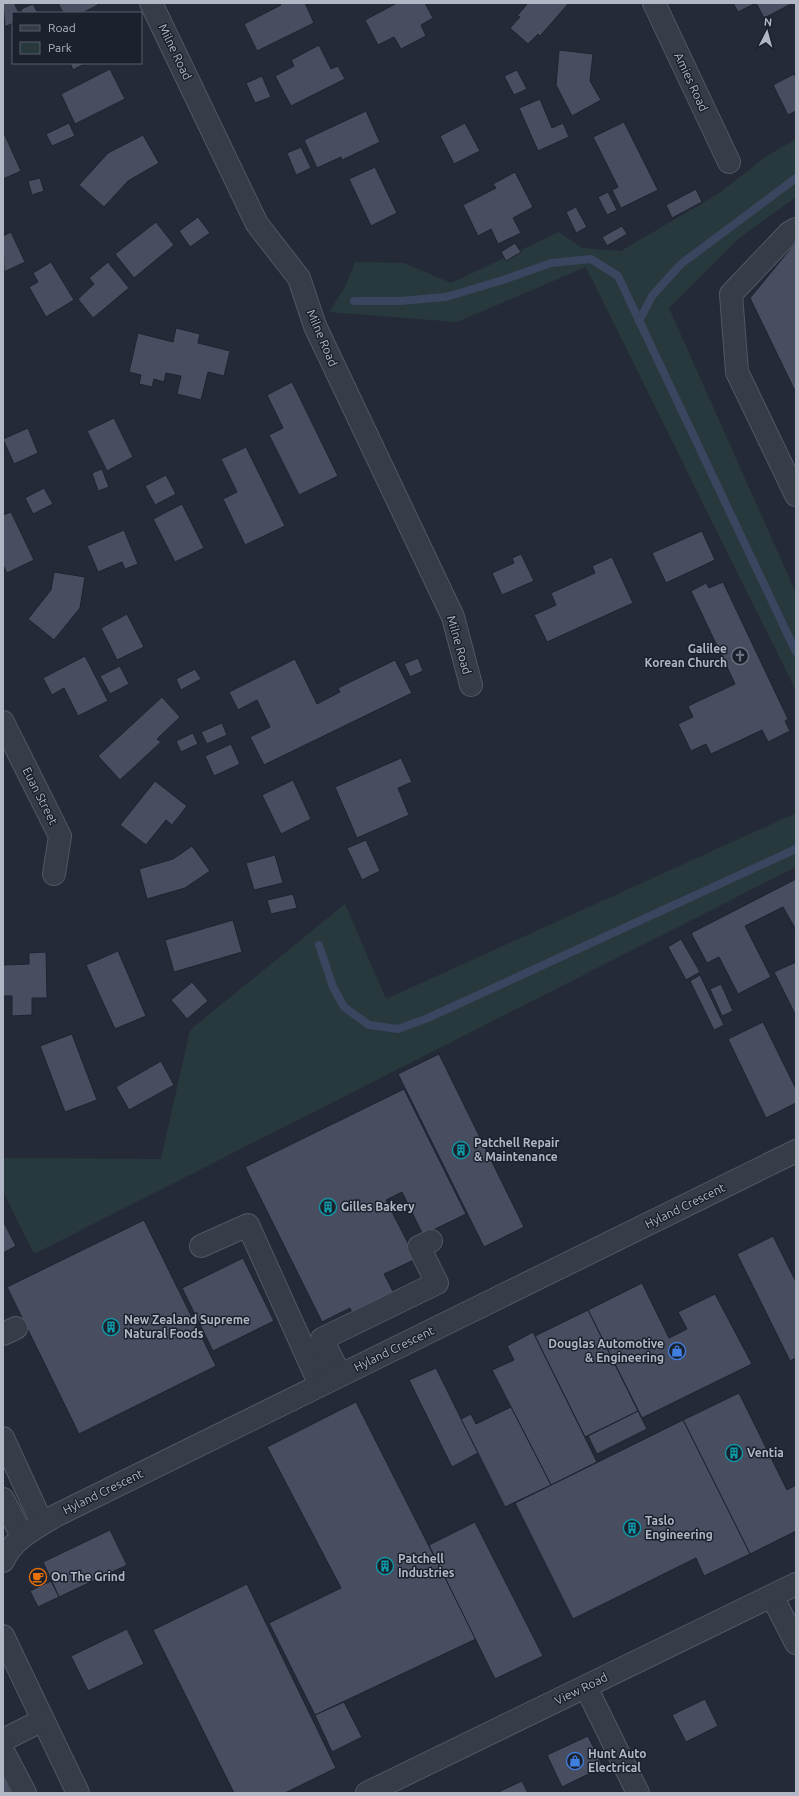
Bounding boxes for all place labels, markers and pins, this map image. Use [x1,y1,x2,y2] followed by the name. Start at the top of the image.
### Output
[645,642,727,669] place label: Galilee Korean Church
[730,646,750,666] church icon: Galilee Korean Church
[474,1136,559,1163] place label: Patchell Repair & Maintenance
[451,1140,471,1160] building icon: Patchell Repair & Maintenance
[318,1197,338,1217] building icon: Gilles Bakery
[341,1200,415,1213] place label: Gilles Bakery
[124,1313,250,1340] place label: New Zealand Supreme Natural Foods
[101,1317,121,1337] building icon: New Zealand Supreme Natural Foods
[548,1337,664,1364] place label: Douglas Automotive & Engineering
[667,1341,687,1361] shop icon: Douglas Automotive & Engineering
[724,1443,744,1463] building icon: Ventia
[747,1446,784,1459] place label: Ventia
[645,1514,713,1541] place label: Taslo Engineering
[622,1518,642,1538] building icon: Taslo Engineering
[398,1552,455,1579] place label: Patchell Industries
[375,1556,395,1576] building icon: Patchell Industries
[28,1567,48,1587] cafe icon: On The Grind
[51,1570,125,1583] place label: On The Grind
[588,1747,646,1774] place label: Hunt Auto Electrical
[565,1751,585,1771] shop icon: Hunt Auto Electrical

